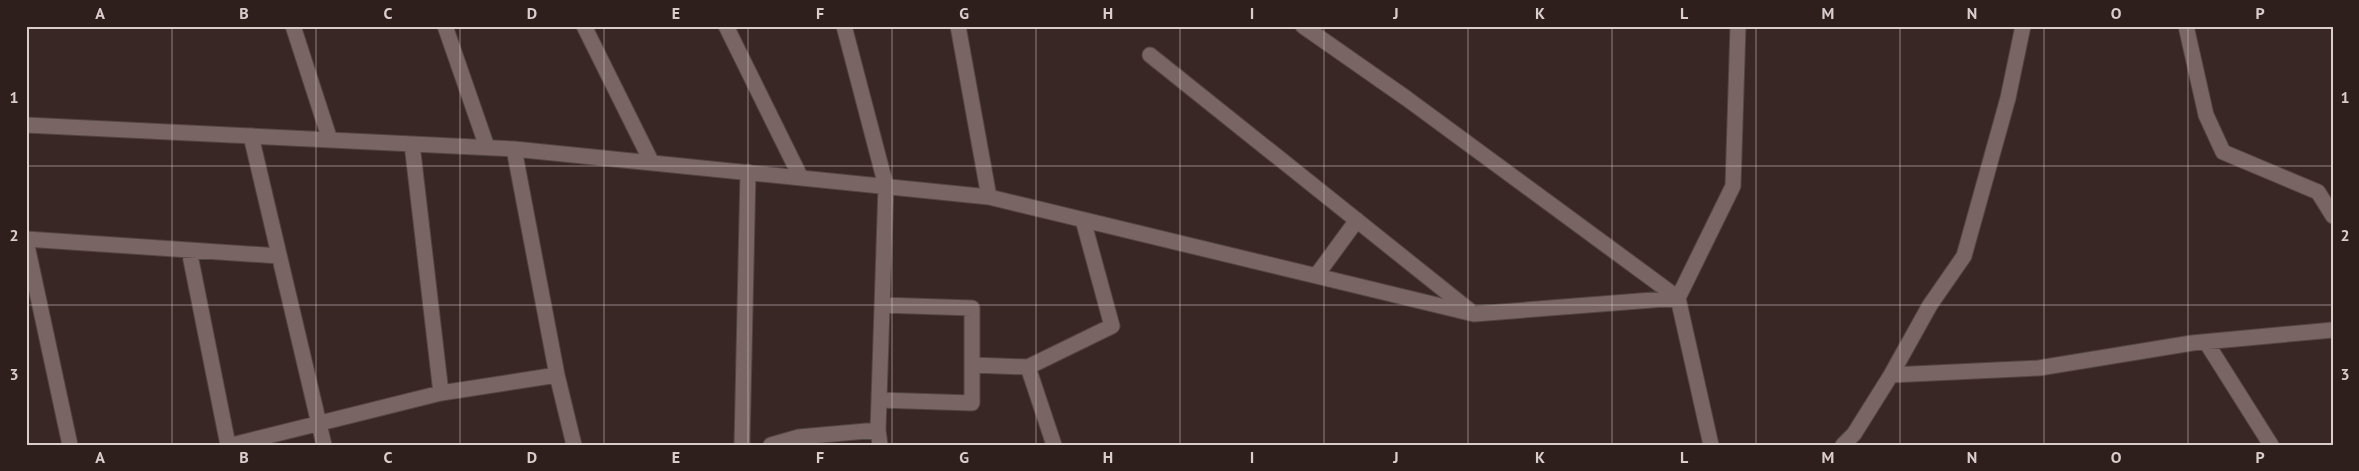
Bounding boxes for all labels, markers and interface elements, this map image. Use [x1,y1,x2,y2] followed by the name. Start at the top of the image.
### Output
[95,3,105,23] text: A
[239,3,249,23] text: B
[384,3,393,23] text: C
[527,3,537,23] text: D
[672,3,680,23] text: E
[816,3,824,23] text: F
[959,3,969,23] text: G
[1103,3,1113,23] text: H
[1250,3,1254,23] text: I
[1392,3,1399,23] text: J
[1535,3,1545,23] text: K
[1680,3,1689,23] text: L
[1822,3,1834,23] text: M
[1967,3,1977,23] text: N
[2111,3,2122,23] text: O
[2255,3,2265,23] text: P
[9,87,19,107] text: 1
[2340,87,2350,107] text: 1
[9,225,19,245] text: 2
[2340,225,2350,245] text: 2
[9,364,19,384] text: 3
[2340,364,2350,384] text: 3
[95,447,105,467] text: A
[239,447,249,467] text: B
[384,447,393,467] text: C
[527,447,537,467] text: D
[672,447,680,467] text: E
[816,447,824,467] text: F
[959,447,969,467] text: G
[1103,447,1113,467] text: H
[1250,447,1254,467] text: I
[1392,447,1399,467] text: J
[1535,447,1545,467] text: K
[1680,447,1689,467] text: L
[1822,447,1834,467] text: M
[1967,447,1977,467] text: N
[2111,447,2122,467] text: O
[2255,447,2265,467] text: P

